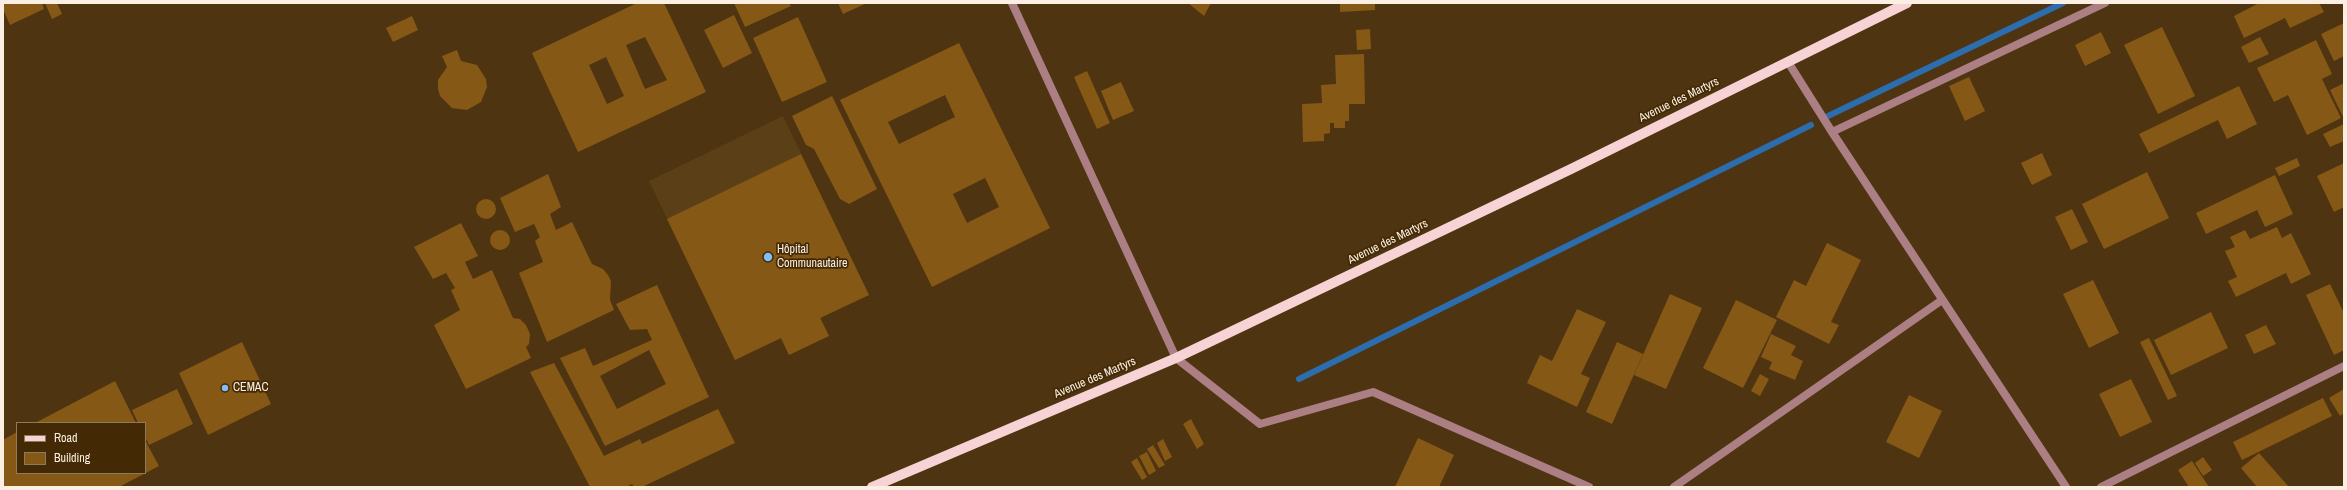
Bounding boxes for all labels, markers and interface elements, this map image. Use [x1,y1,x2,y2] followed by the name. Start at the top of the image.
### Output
[1637,74,1721,126] street label: Avenue des Martyrs
[1346,216,1430,268] street label: Avenue des Martyrs
[777,243,848,271] place label: Hôpital Communautaire
[762,251,774,263] marker: Hôpital Communautaire
[1052,354,1138,402] street label: Avenue des Martyrs
[233,381,269,395] place label: CEMAC
[220,383,230,393] marker: CEMAC
[16,422,146,474] legend
[54,430,78,446] text: Road
[54,450,90,466] text: Building

